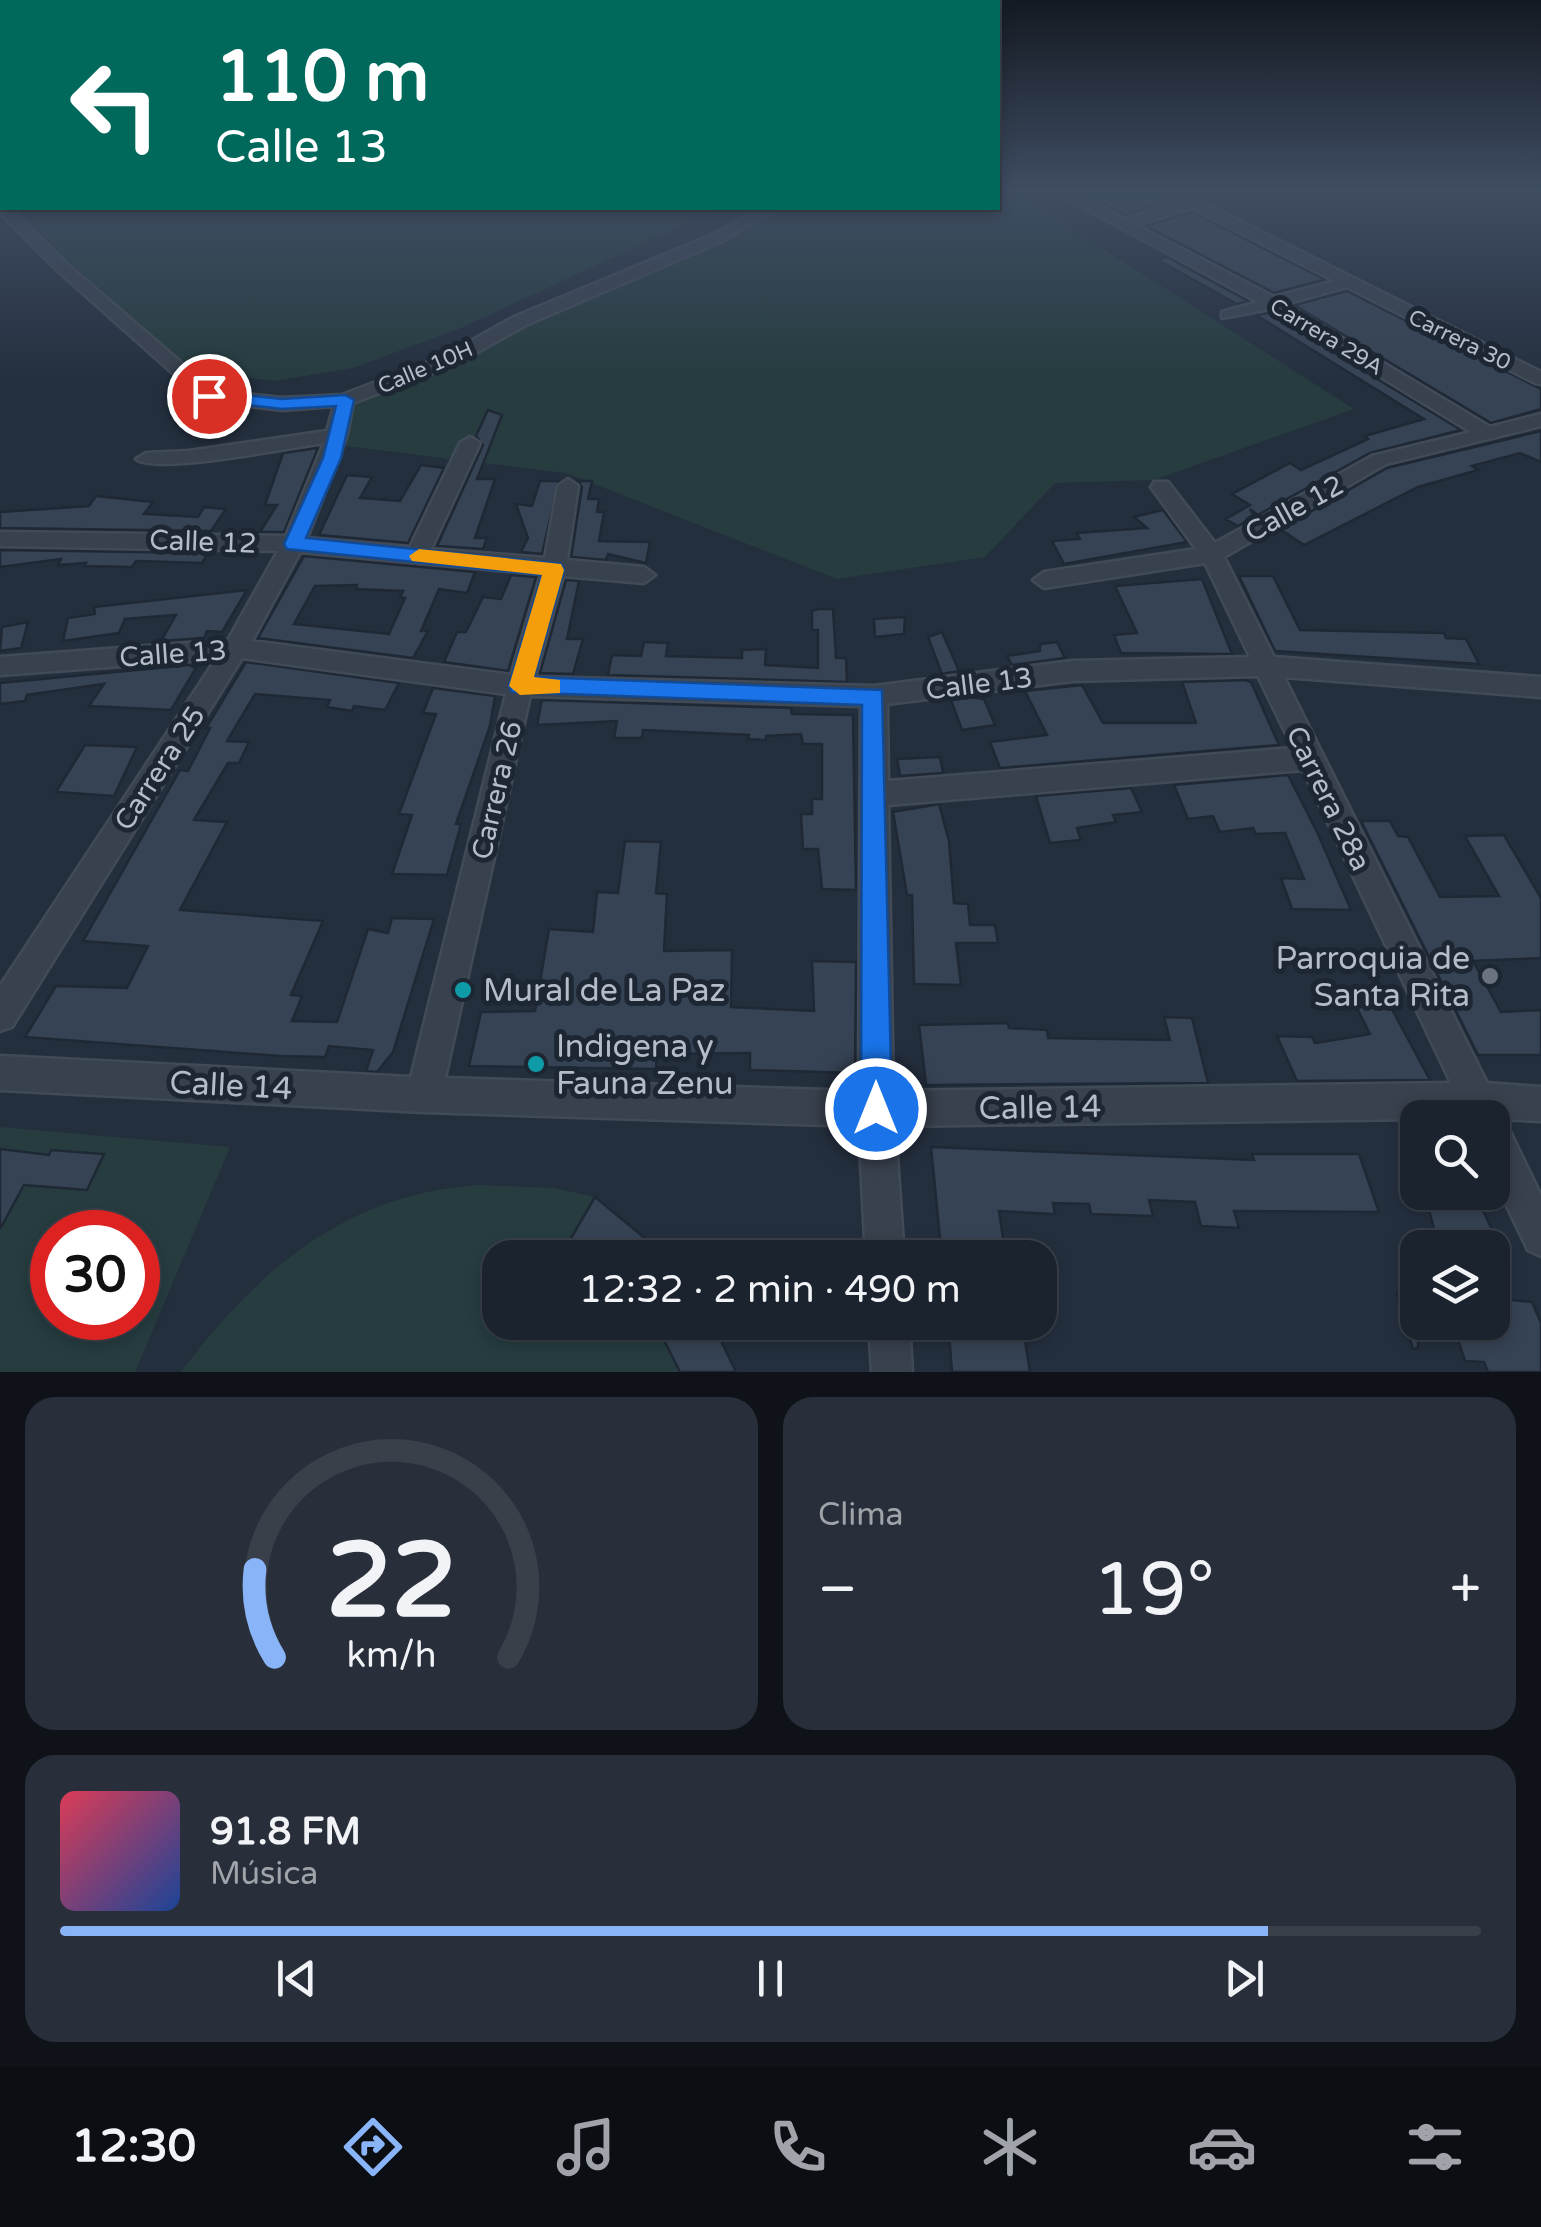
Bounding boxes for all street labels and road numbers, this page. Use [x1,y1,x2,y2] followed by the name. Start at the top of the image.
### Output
[1265,293,1388,381] street label: Carrera 29A
[1404,304,1515,376] street label: Carrera 30
[374,336,477,400] street label: Calle 10H
[1239,468,1350,550] street label: Calle 12
[149,523,257,561] street label: Calle 12
[118,633,228,675] street label: Calle 13
[924,661,1035,707] street label: Calle 13
[107,700,212,837] street label: Carrera 25
[465,718,529,863] street label: Carrera 26
[1278,721,1378,876] street label: Carrera 28a
[169,1064,293,1108] street label: Calle 14
[978,1088,1102,1128] street label: Calle 14

